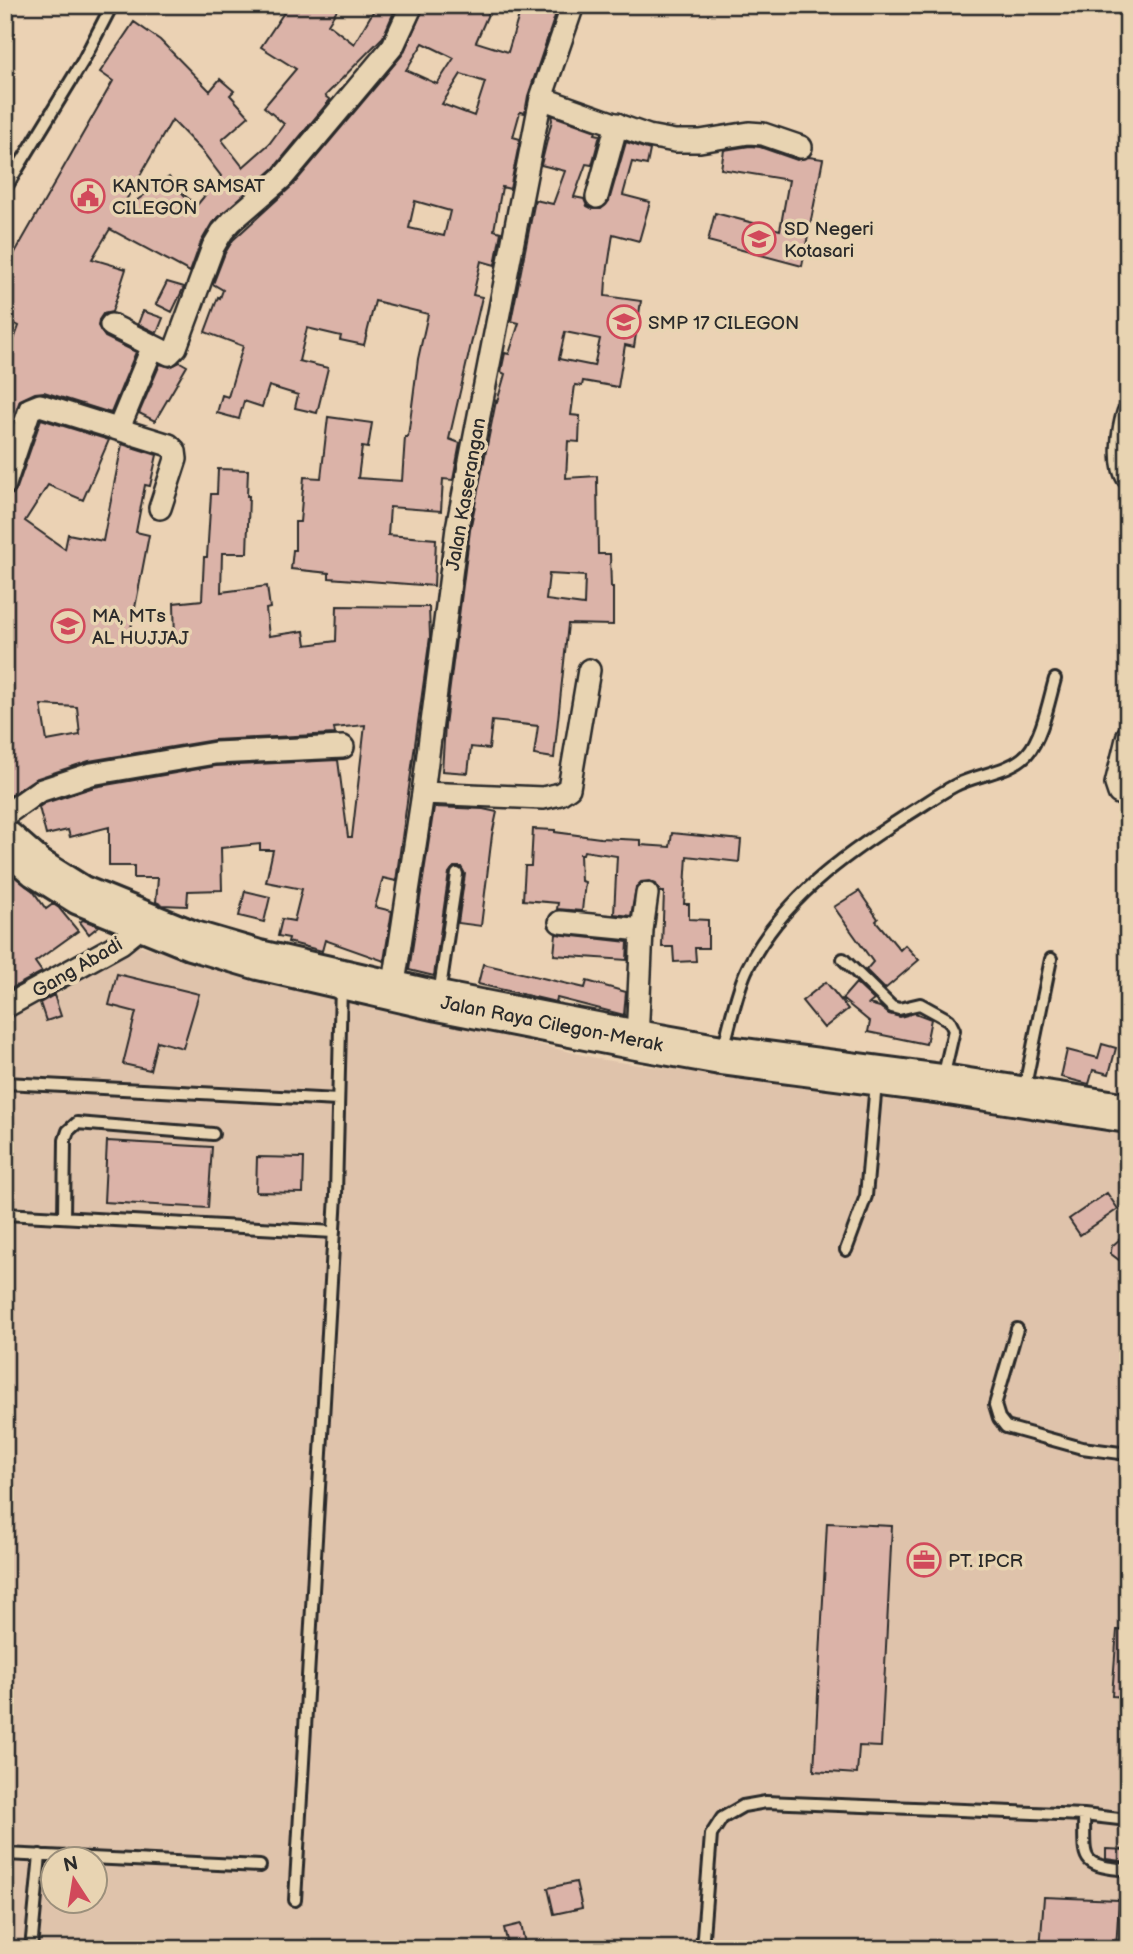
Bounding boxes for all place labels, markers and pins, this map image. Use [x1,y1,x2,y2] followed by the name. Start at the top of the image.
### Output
[112,175,266,220] place label: KANTOR SAMSAT CILEGON
[69,177,107,215] public building icon: KANTOR SAMSAT CILEGON
[784,218,874,263] place label: SD Negeri Kotasari
[740,220,778,258] school or university icon: SD Negeri Kotasari
[605,303,643,341] school or university icon: SMP 17 CILEGON
[648,312,799,335] place label: SMP 17 CILEGON
[92,605,189,650] place label: MA, MTs AL HUJJAJ
[49,607,87,645] school or university icon: MA, MTs AL HUJJAJ
[905,1541,943,1579] office icon: PT. IPCR
[948,1550,1023,1573] place label: PT. IPCR

